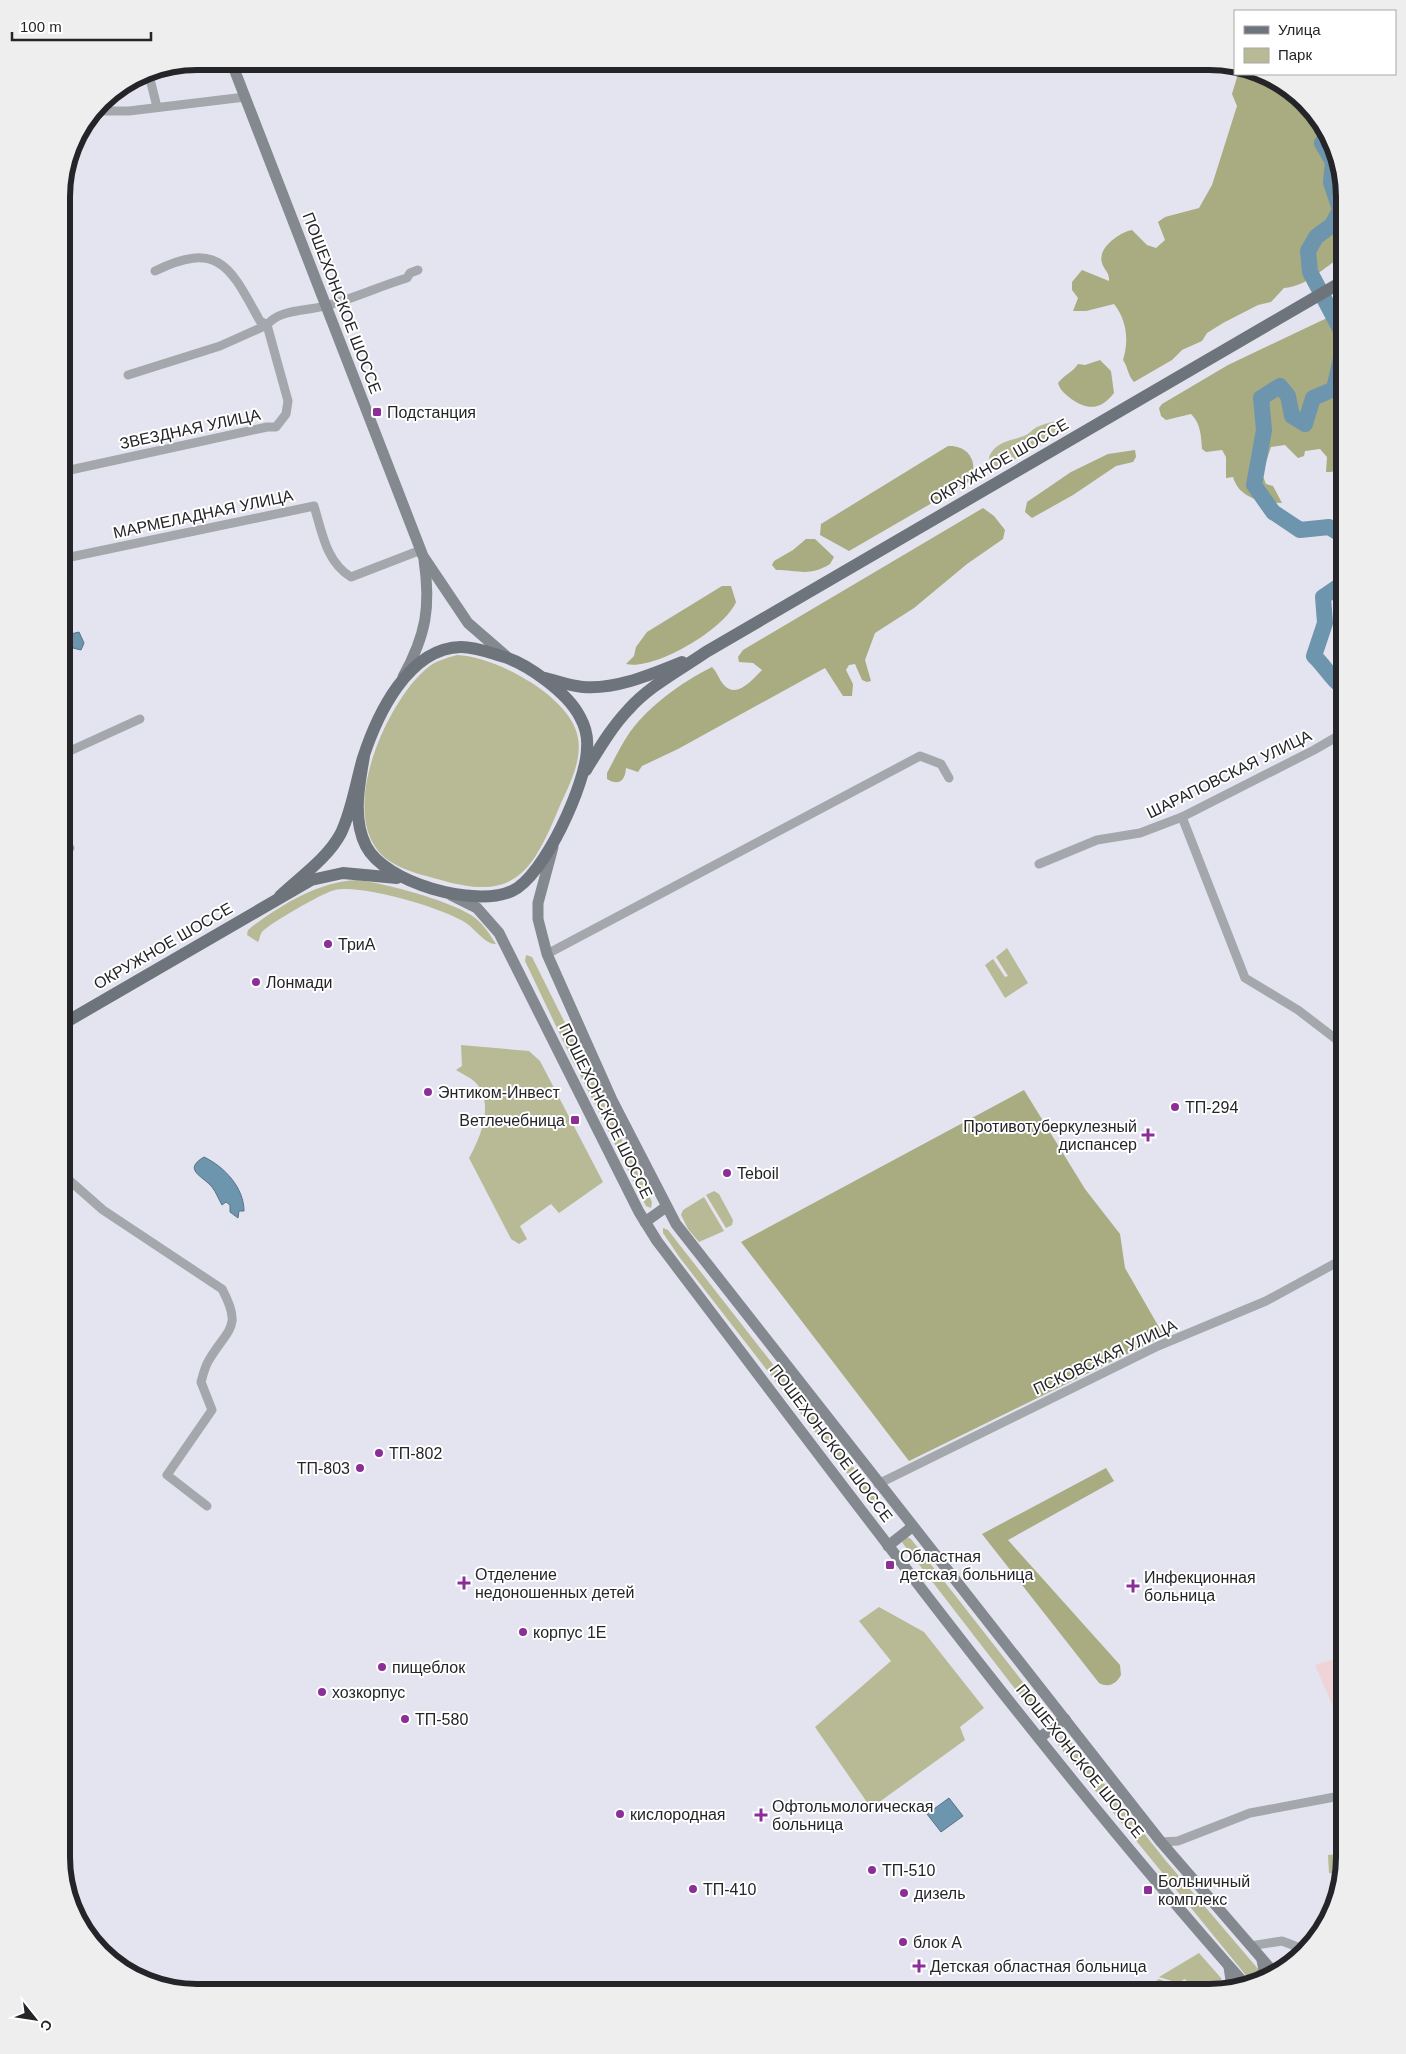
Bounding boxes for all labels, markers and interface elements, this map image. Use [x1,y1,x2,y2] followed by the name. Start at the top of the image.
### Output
[12,10,151,42] scale bar
[1234,10,1396,75] legend
[20,18,62,35] text: 100 m
[1278,21,1321,38] text: Улица
[1278,46,1312,63] text: Парк
[300,210,384,396] street label: ПОШЕХОНСКОЕ ШОССЕ
[387,404,476,421] place label: Подстанция
[118,406,262,452] street label: ЗВЕЗДНАЯ УЛИЦА
[371,406,383,418] marker: Подстанция
[927,415,1071,509] street label: ОКРУЖНОЕ ШОССЕ
[112,487,295,541] street label: МАРМЕЛАДНАЯ УЛИЦА
[1144,726,1314,821] street label: ШАРАПОВСКАЯ УЛИЦА
[91,899,235,993] street label: ОКРУЖНОЕ ШОССЕ
[338,936,376,953] place label: ТриА
[322,938,334,950] marker: ТриА
[266,974,332,991] place label: Лонмади
[250,976,262,988] marker: Лонмади
[556,1021,656,1201] street label: ПОШЕХОНСКОЕ ШОССЕ
[438,1084,561,1101] place label: Энтиком-Инвест
[422,1086,434,1098] marker: Энтиком-Инвест
[1185,1099,1238,1116] place label: ТП-294
[1169,1101,1181,1113] marker: ТП-294
[459,1112,565,1129] place label: Ветлечебница
[569,1114,581,1126] marker: Ветлечебница
[963,1118,1137,1153] place label: Противотуберкулезный диспансер
[1141,1128,1155,1142] marker: Противотуберкулезный диспансер
[737,1165,779,1182] place label: Teboil
[721,1167,733,1179] marker: Teboil
[1031,1316,1180,1398] street label: ПСКОВСКАЯ УЛИЦА
[766,1361,896,1525] street label: ПОШЕХОНСКОЕ ШОССЕ
[389,1445,442,1462] place label: ТП-802
[373,1447,385,1459] marker: ТП-802
[297,1460,350,1477] place label: ТП-803
[354,1462,366,1474] marker: ТП-803
[900,1548,1034,1583] place label: Областная детская больница
[884,1559,896,1571] marker: Областная детская больница
[475,1566,634,1601] place label: Отделение недоношенных детей
[1144,1569,1256,1604] place label: Инфекционная больница
[457,1576,471,1590] marker: Отделение недоношенных детей
[1126,1579,1140,1593] marker: Инфекционная больница
[533,1624,606,1641] place label: корпус 1Е
[517,1626,529,1638] marker: корпус 1Е
[392,1659,466,1676] place label: пищеблок
[376,1661,388,1673] marker: пищеблок
[1013,1681,1147,1841] street label: ПОШЕХОНСКОЕ ШОССЕ
[332,1684,405,1701] place label: хозкорпус
[316,1686,328,1698] marker: хозкорпус
[415,1711,468,1728] place label: ТП-580
[399,1713,411,1725] marker: ТП-580
[772,1798,934,1833] place label: Офтольмологическая больница
[630,1806,726,1823] place label: кислородная
[614,1808,626,1820] marker: кислородная
[754,1808,768,1822] marker: Офтольмологическая больница
[882,1862,935,1879] place label: ТП-510
[866,1864,878,1876] marker: ТП-510
[1158,1873,1250,1908] place label: Больничный комплекс
[703,1881,756,1898] place label: ТП-410
[687,1883,699,1895] marker: ТП-410
[1142,1884,1154,1896] marker: Больничный комплекс
[914,1885,965,1902] place label: дизель
[898,1887,910,1899] marker: дизель
[913,1934,962,1951] place label: блок А
[897,1936,909,1948] marker: блок А
[930,1958,1147,1975] place label: Детская областная больница
[912,1959,926,1973] marker: Детская областная больница
[10,1994,60,2044] north arrow
[37,2017,56,2034] text: С

